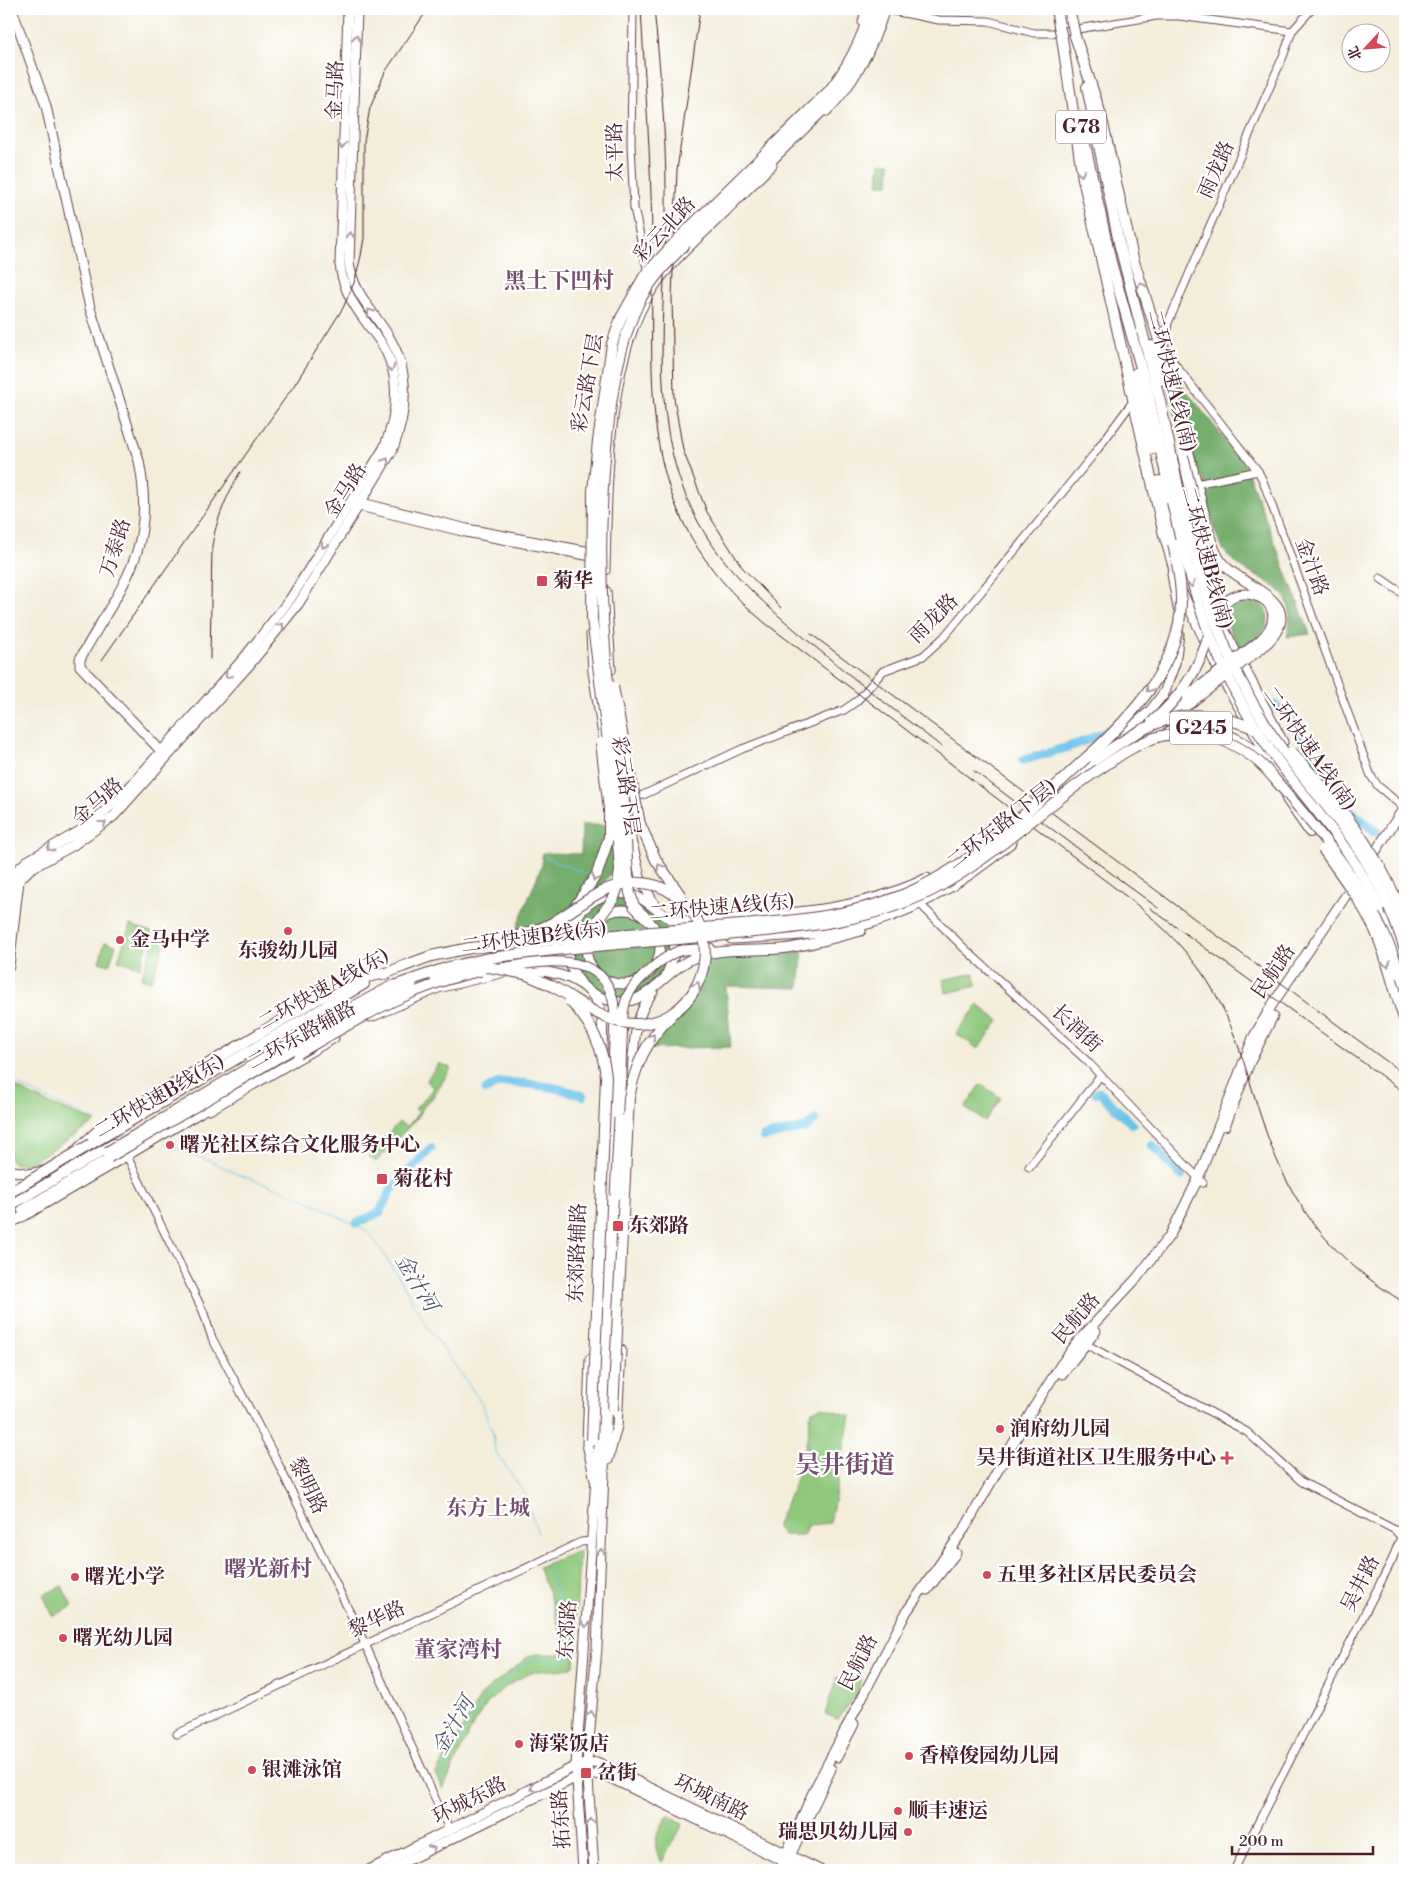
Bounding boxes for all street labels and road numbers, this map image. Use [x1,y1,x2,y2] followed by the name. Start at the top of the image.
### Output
[322,60,350,120] street label: 金马路
[1056,110,1106,144] road number: G78
[603,122,629,182] street label: 太平路
[1193,138,1241,202] street label: 雨龙路
[629,192,701,268] street label: 彩云北路
[1141,307,1201,455] street label: 二环快速A线(南)
[567,332,609,434] street label: 彩云路下层
[320,459,372,523] street label: 金马路
[1175,484,1237,632] street label: 二环快速B线(南)
[95,516,137,580] street label: 万泰路
[1289,535,1333,599] street label: 金汁路
[904,589,964,649] street label: 雨龙路
[1257,682,1361,816] street label: 二环快速A线(南)
[1170,711,1232,744] road number: G245
[606,735,644,837] street label: 彩云路下层
[67,773,129,831] street label: 金马路
[942,774,1062,876] street label: 二环东路(下层)
[648,889,796,927] street label: 二环快速A线(东)
[460,917,608,959] street label: 二环快速B线(东)
[1247,940,1301,1004] street label: 民航路
[254,944,394,1036] street label: 二环快速A线(东)
[243,996,361,1076] street label: 二环东路辅路
[1046,999,1106,1059] street label: 长润街
[90,1050,230,1144] street label: 二环快速B线(东)
[564,1203,592,1303] street label: 东郊路辅路
[1048,1288,1106,1350] street label: 民航路
[283,1454,331,1518] street label: 黎明路
[1336,1552,1386,1616] street label: 吴井路
[345,1596,409,1644] street label: 黎华路
[553,1599,583,1661] street label: 东郊路
[834,1631,884,1695] street label: 民航路
[670,1769,752,1827] street label: 环城南路
[429,1772,511,1830] street label: 环城东路
[547,1788,577,1850] street label: 拓东路

